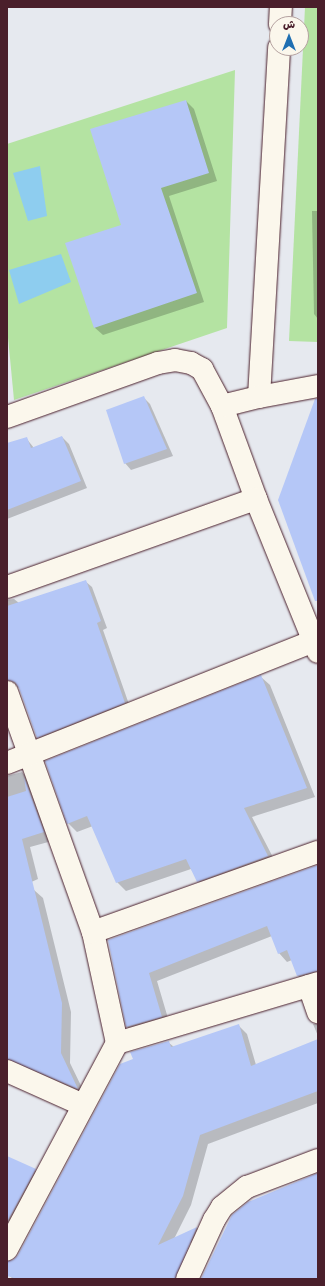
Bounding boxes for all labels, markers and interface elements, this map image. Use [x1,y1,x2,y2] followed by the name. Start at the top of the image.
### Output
[269,16,309,56] north arrow
[283,17,295,32] text: ش

